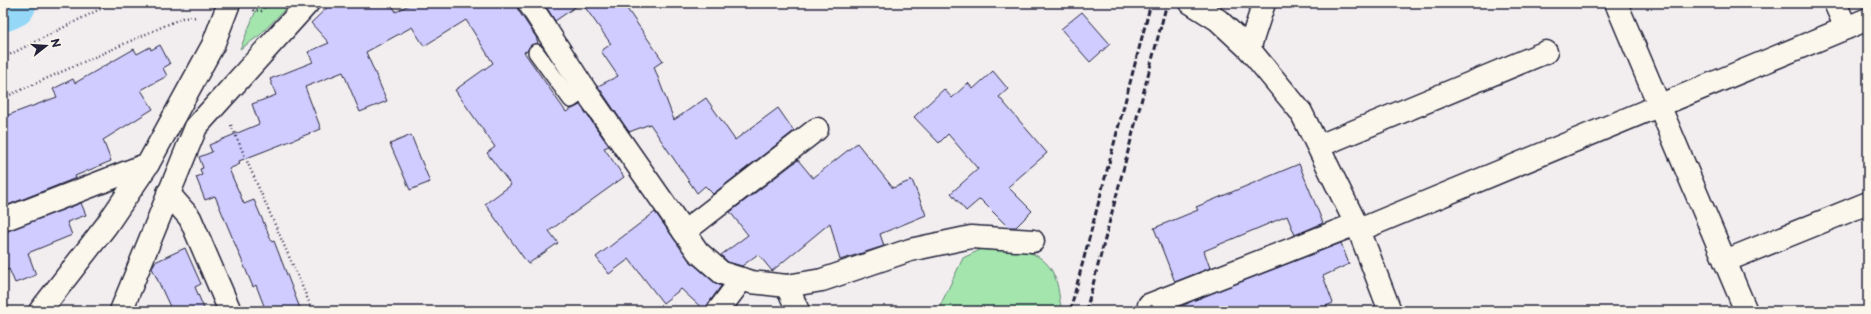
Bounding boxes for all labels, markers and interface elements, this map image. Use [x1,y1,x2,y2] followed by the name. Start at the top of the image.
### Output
[26,26,66,66] north arrow
[47,36,66,50] text: N

